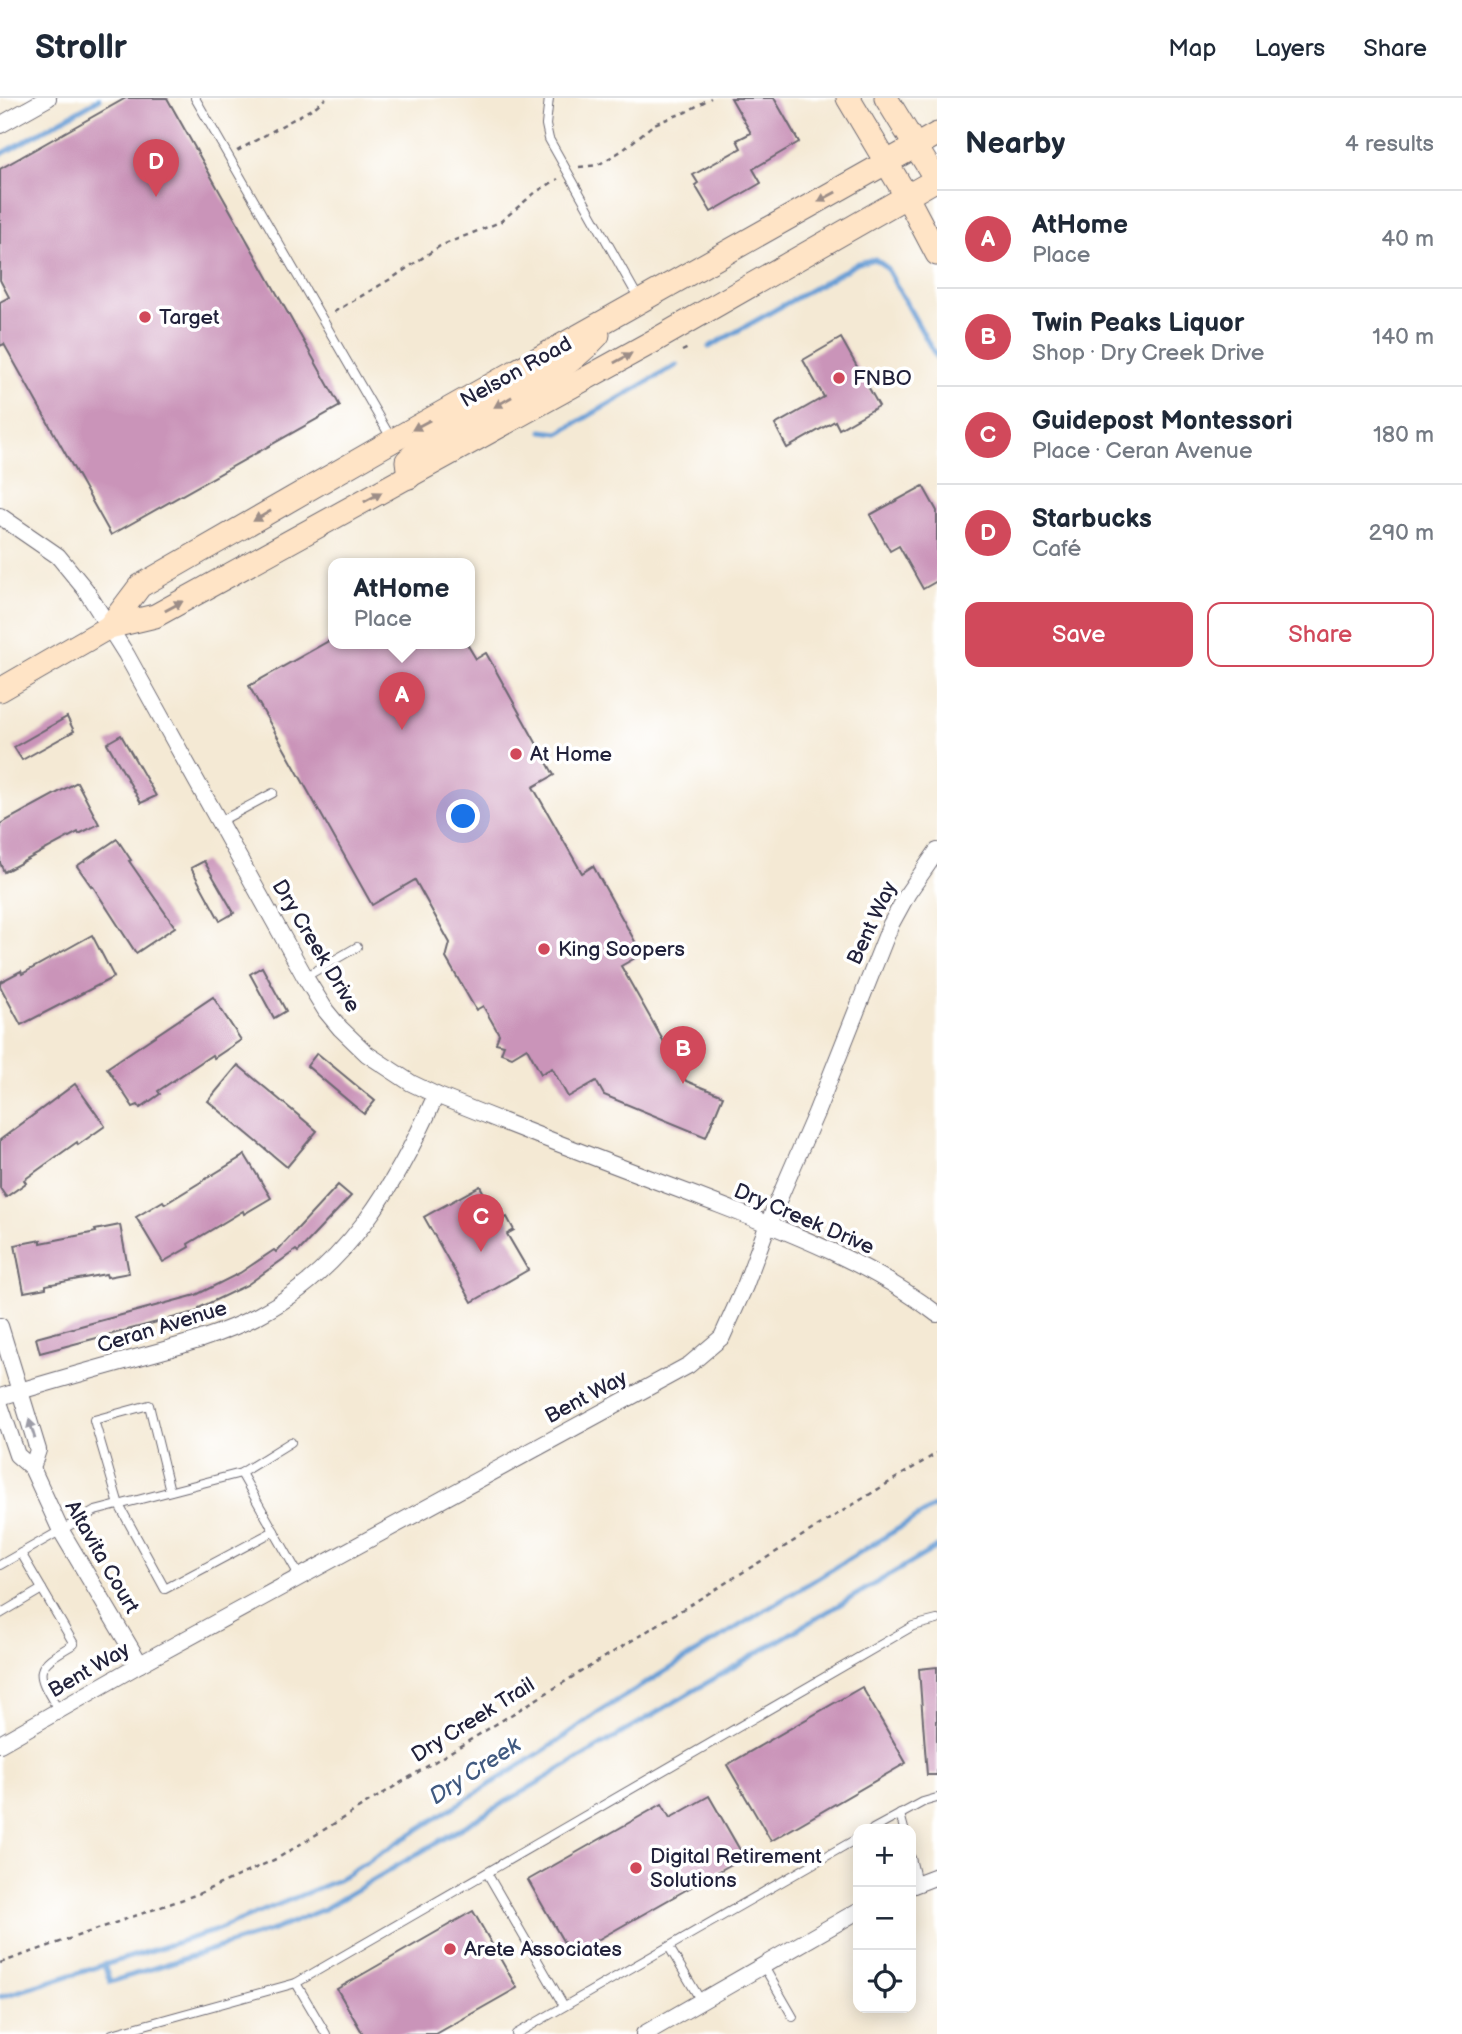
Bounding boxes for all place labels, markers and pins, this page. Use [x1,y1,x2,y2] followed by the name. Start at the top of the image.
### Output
[133,139,179,197] pin: D
[159,305,220,330] place label: Target
[137,309,153,325] marker: Target
[853,366,912,391] place label: FNBO
[831,370,847,386] marker: FNBO
[379,672,425,730] pin: A
[530,742,612,767] place label: At Home
[508,746,524,762] marker: At Home
[558,937,685,962] place label: King Soopers
[536,941,552,957] marker: King Soopers
[660,1026,706,1084] pin: B
[458,1194,504,1252] pin: C
[650,1844,822,1893] place label: Digital Retirement Solutions
[628,1860,644,1876] marker: Digital Retirement Solutions
[464,1937,622,1962] place label: Arete Associates
[442,1941,458,1957] marker: Arete Associates

